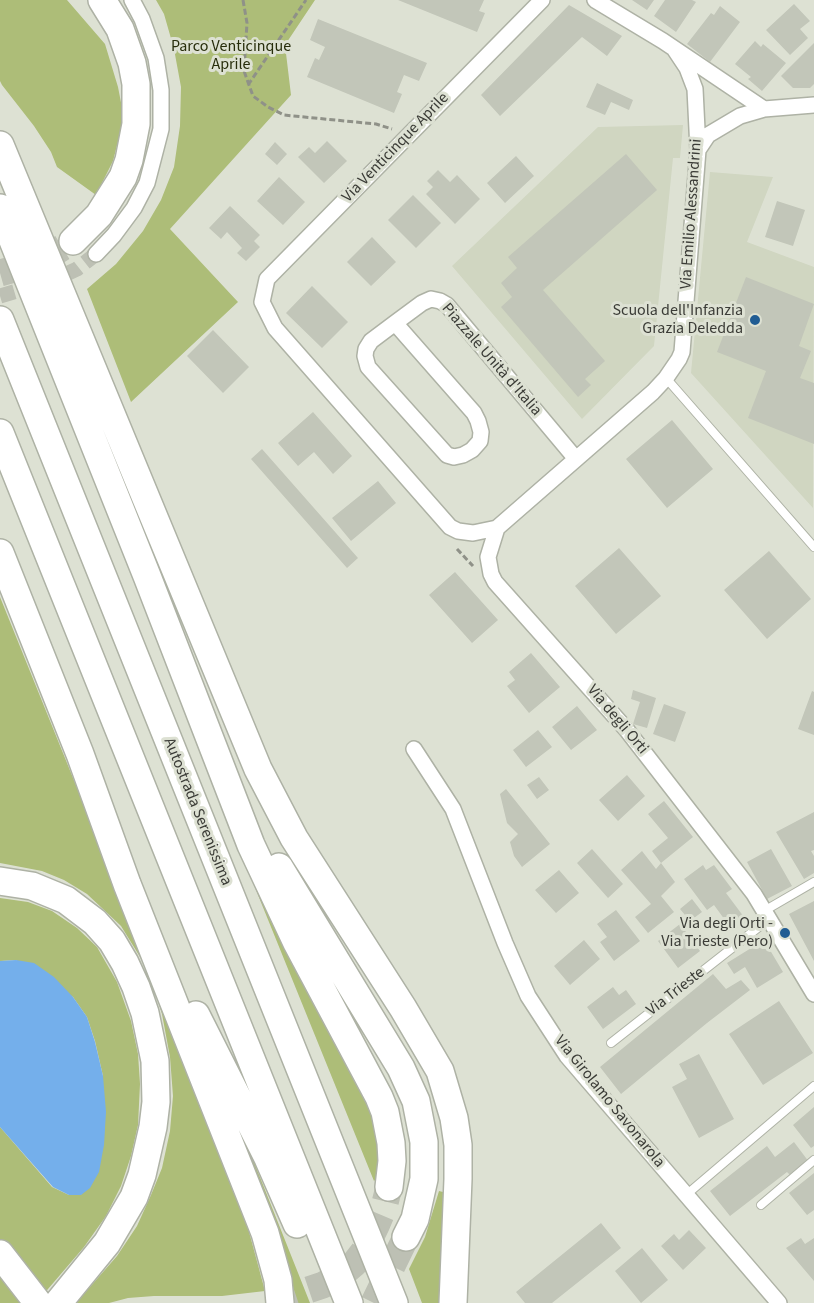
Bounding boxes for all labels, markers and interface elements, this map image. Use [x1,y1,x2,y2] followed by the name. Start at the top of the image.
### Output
[171,37,291,75] park label: Parco Venticinque Aprile
[339,89,453,207] street label: Via Venticinque Aprile
[677,138,707,290] street label: Via Emilio Alessandrini
[437,300,545,420] street label: Piazzale Unità d'Italia
[613,301,743,339] place label: Scuola dell'Infanzia Grazia Deledda
[748,313,762,327] marker: Scuola dell'Infanzia Grazia Deledda
[582,681,652,759] street label: Via degli Orti
[159,735,235,889] street label: Autostrada Serenissima
[661,914,773,952] place label: Via degli Orti - Via Trieste (Pero)
[778,926,792,940] marker: Via degli Orti - Via Trieste (Pero)
[643,963,709,1021] street label: Via Trieste
[550,1032,668,1172] street label: Via Girolamo Savonarola

